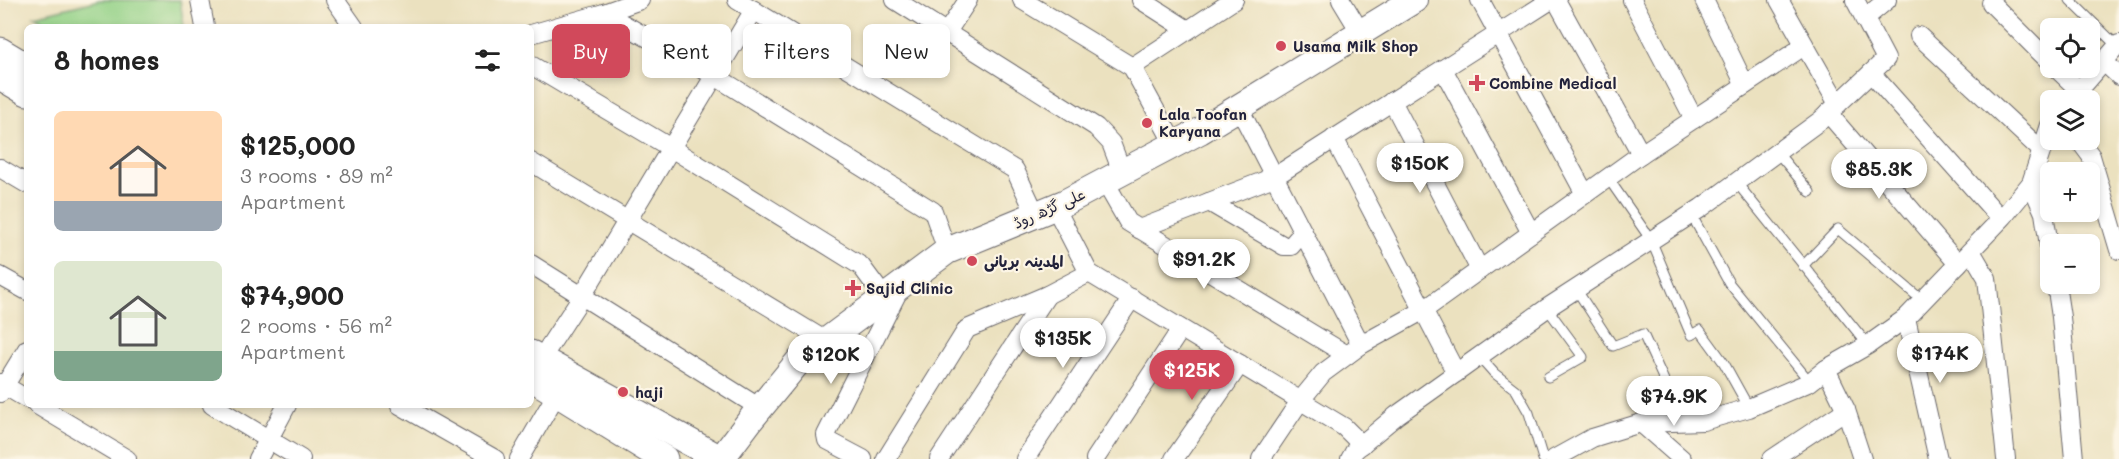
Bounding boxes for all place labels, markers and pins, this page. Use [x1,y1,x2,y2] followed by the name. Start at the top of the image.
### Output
[1293,36,1418,56] place label: Usama Milk Shop
[1274,39,1288,53] marker: Usama Milk Shop
[1489,73,1617,93] place label: Combine Medical
[1470,76,1484,90] marker: Combine Medical
[1159,104,1247,141] place label: Lala Toofan Karyana
[1140,116,1154,130] marker: Lala Toofan Karyana
[1378,143,1462,194] pin: $150K
[1830,149,1928,200] pin: $85.3K
[1155,239,1253,290] pin: $91.2K
[984,251,1063,272] place label: المدینہ بریانی
[965,254,979,268] marker: المدینہ بریانی
[866,278,953,298] place label: Sajid Clinic
[844,279,862,297] marker: Sajid Clinic
[1021,318,1105,369] pin: $135K
[1898,333,1982,384] pin: $174K
[789,334,873,385] pin: $120K
[1150,350,1234,401] pin: $125K
[1625,376,1723,427] pin: $74.9K
[635,382,664,402] place label: haji
[616,385,630,399] marker: haji

